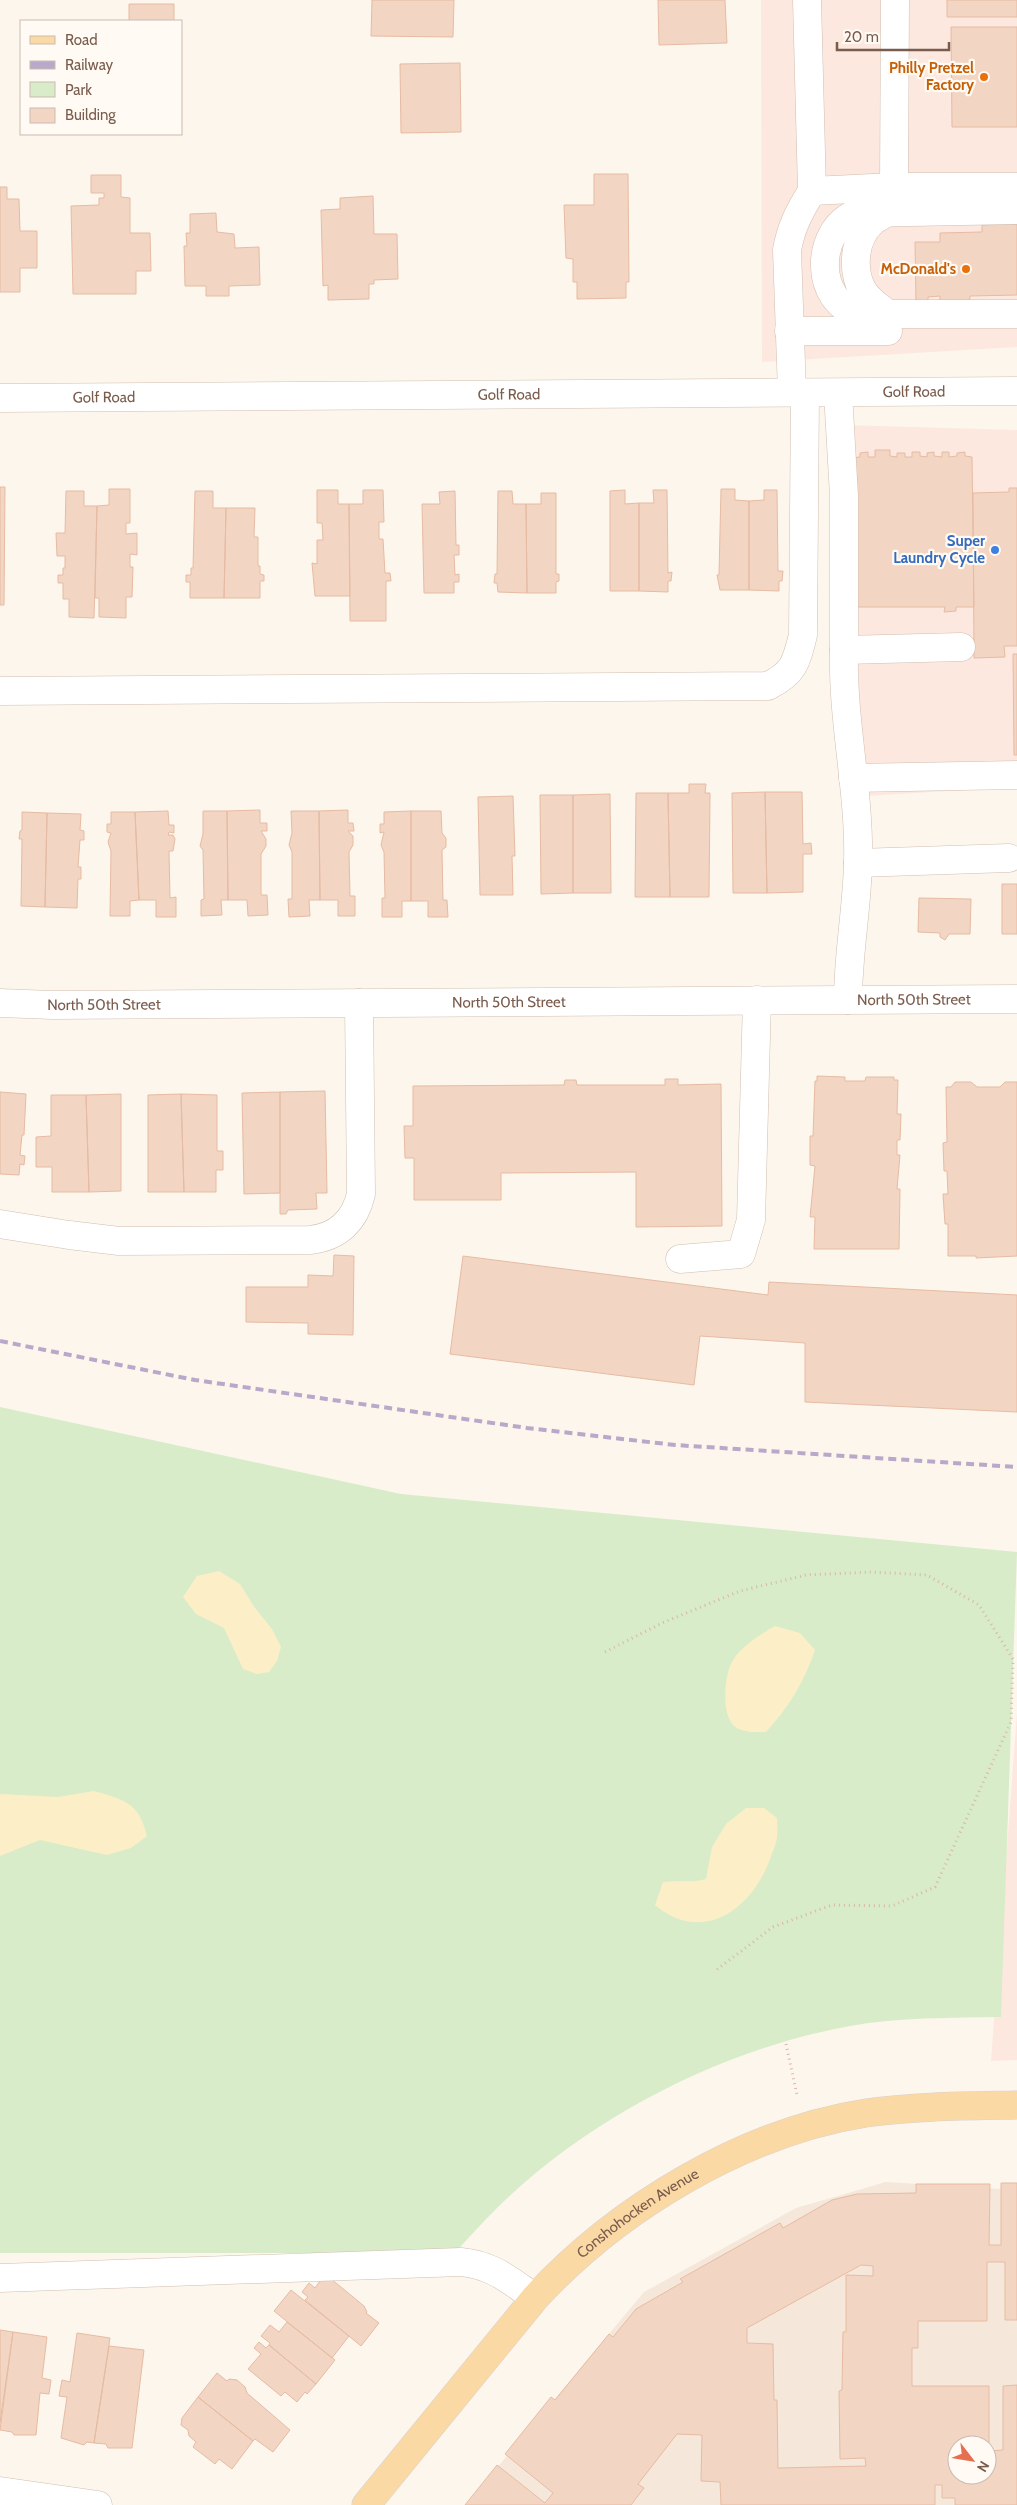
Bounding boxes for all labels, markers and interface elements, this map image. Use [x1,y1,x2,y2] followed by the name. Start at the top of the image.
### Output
[20,20,182,135] legend
[837,20,950,52] scale bar
[844,28,879,46] text: 20 m
[65,31,98,49] text: Road
[65,56,114,74] text: Railway
[889,59,975,94] place label: Philly Pretzel Factory
[978,71,990,83] marker: Philly Pretzel Factory
[65,81,92,99] text: Park
[65,106,116,124] text: Building
[881,260,956,278] place label: McDonald's
[960,263,972,275] marker: McDonald's
[883,382,945,401] street label: Golf Road
[478,385,540,404] street label: Golf Road
[73,388,135,406] street label: Golf Road
[893,532,985,567] place label: Super Laundry Cycle
[989,544,1001,556] marker: Super Laundry Cycle
[857,990,971,1009] street label: North 50th Street
[452,993,566,1012] street label: North 50th Street
[47,995,161,1014] street label: North 50th Street
[573,2164,702,2262] street label: Conshohocken Avenue
[947,2435,997,2485] north arrow
[973,2458,993,2476] text: N

